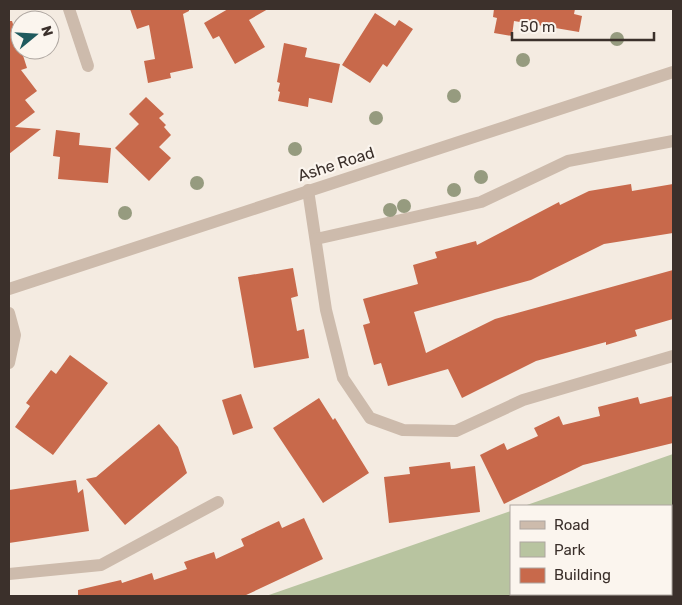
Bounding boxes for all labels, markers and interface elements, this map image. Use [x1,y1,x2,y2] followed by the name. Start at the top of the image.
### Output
[10,10,60,60] north arrow
[512,10,654,42] scale bar
[520,18,555,36] text: 50 m
[37,24,57,39] text: N
[295,143,377,185] street label: Ashe Road
[510,505,672,595] legend
[554,516,590,534] text: Road
[554,541,585,559] text: Park
[554,566,611,584] text: Building

